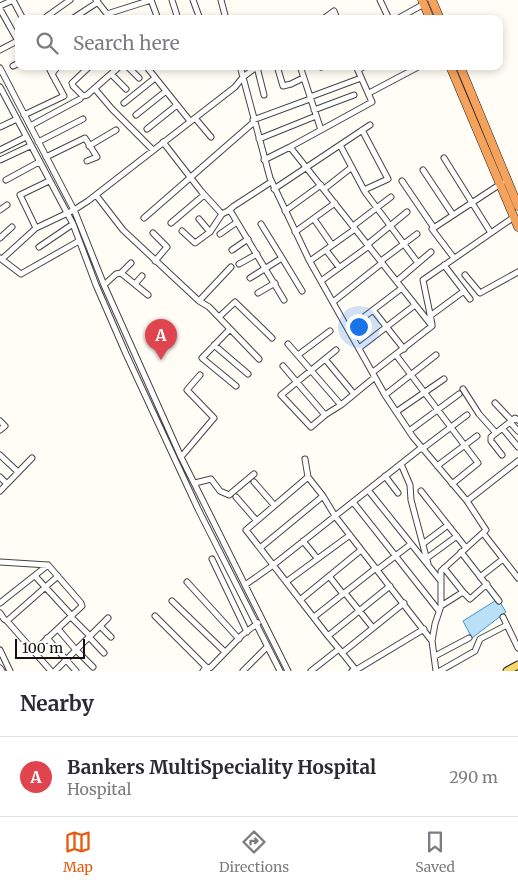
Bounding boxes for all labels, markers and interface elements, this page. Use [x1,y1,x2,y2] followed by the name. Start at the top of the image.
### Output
[15,15,503,70] search box
[33,29,61,57] icon: search
[73,31,180,55] text: Search here
[346,314,372,340] your location
[145,319,177,360] pin: A
[15,636,85,659] scale bar
[22,639,63,657] text: 100 m
[20,690,94,717] text: Nearby
[67,755,376,779] text: Bankers MultiSpeciality Hospital
[30,767,42,787] text: A
[449,767,498,787] text: 290 m
[67,779,131,799] text: Hospital
[63,828,93,876] tab: Map
[219,828,289,876] tab: Directions
[415,828,455,876] tab: Saved

